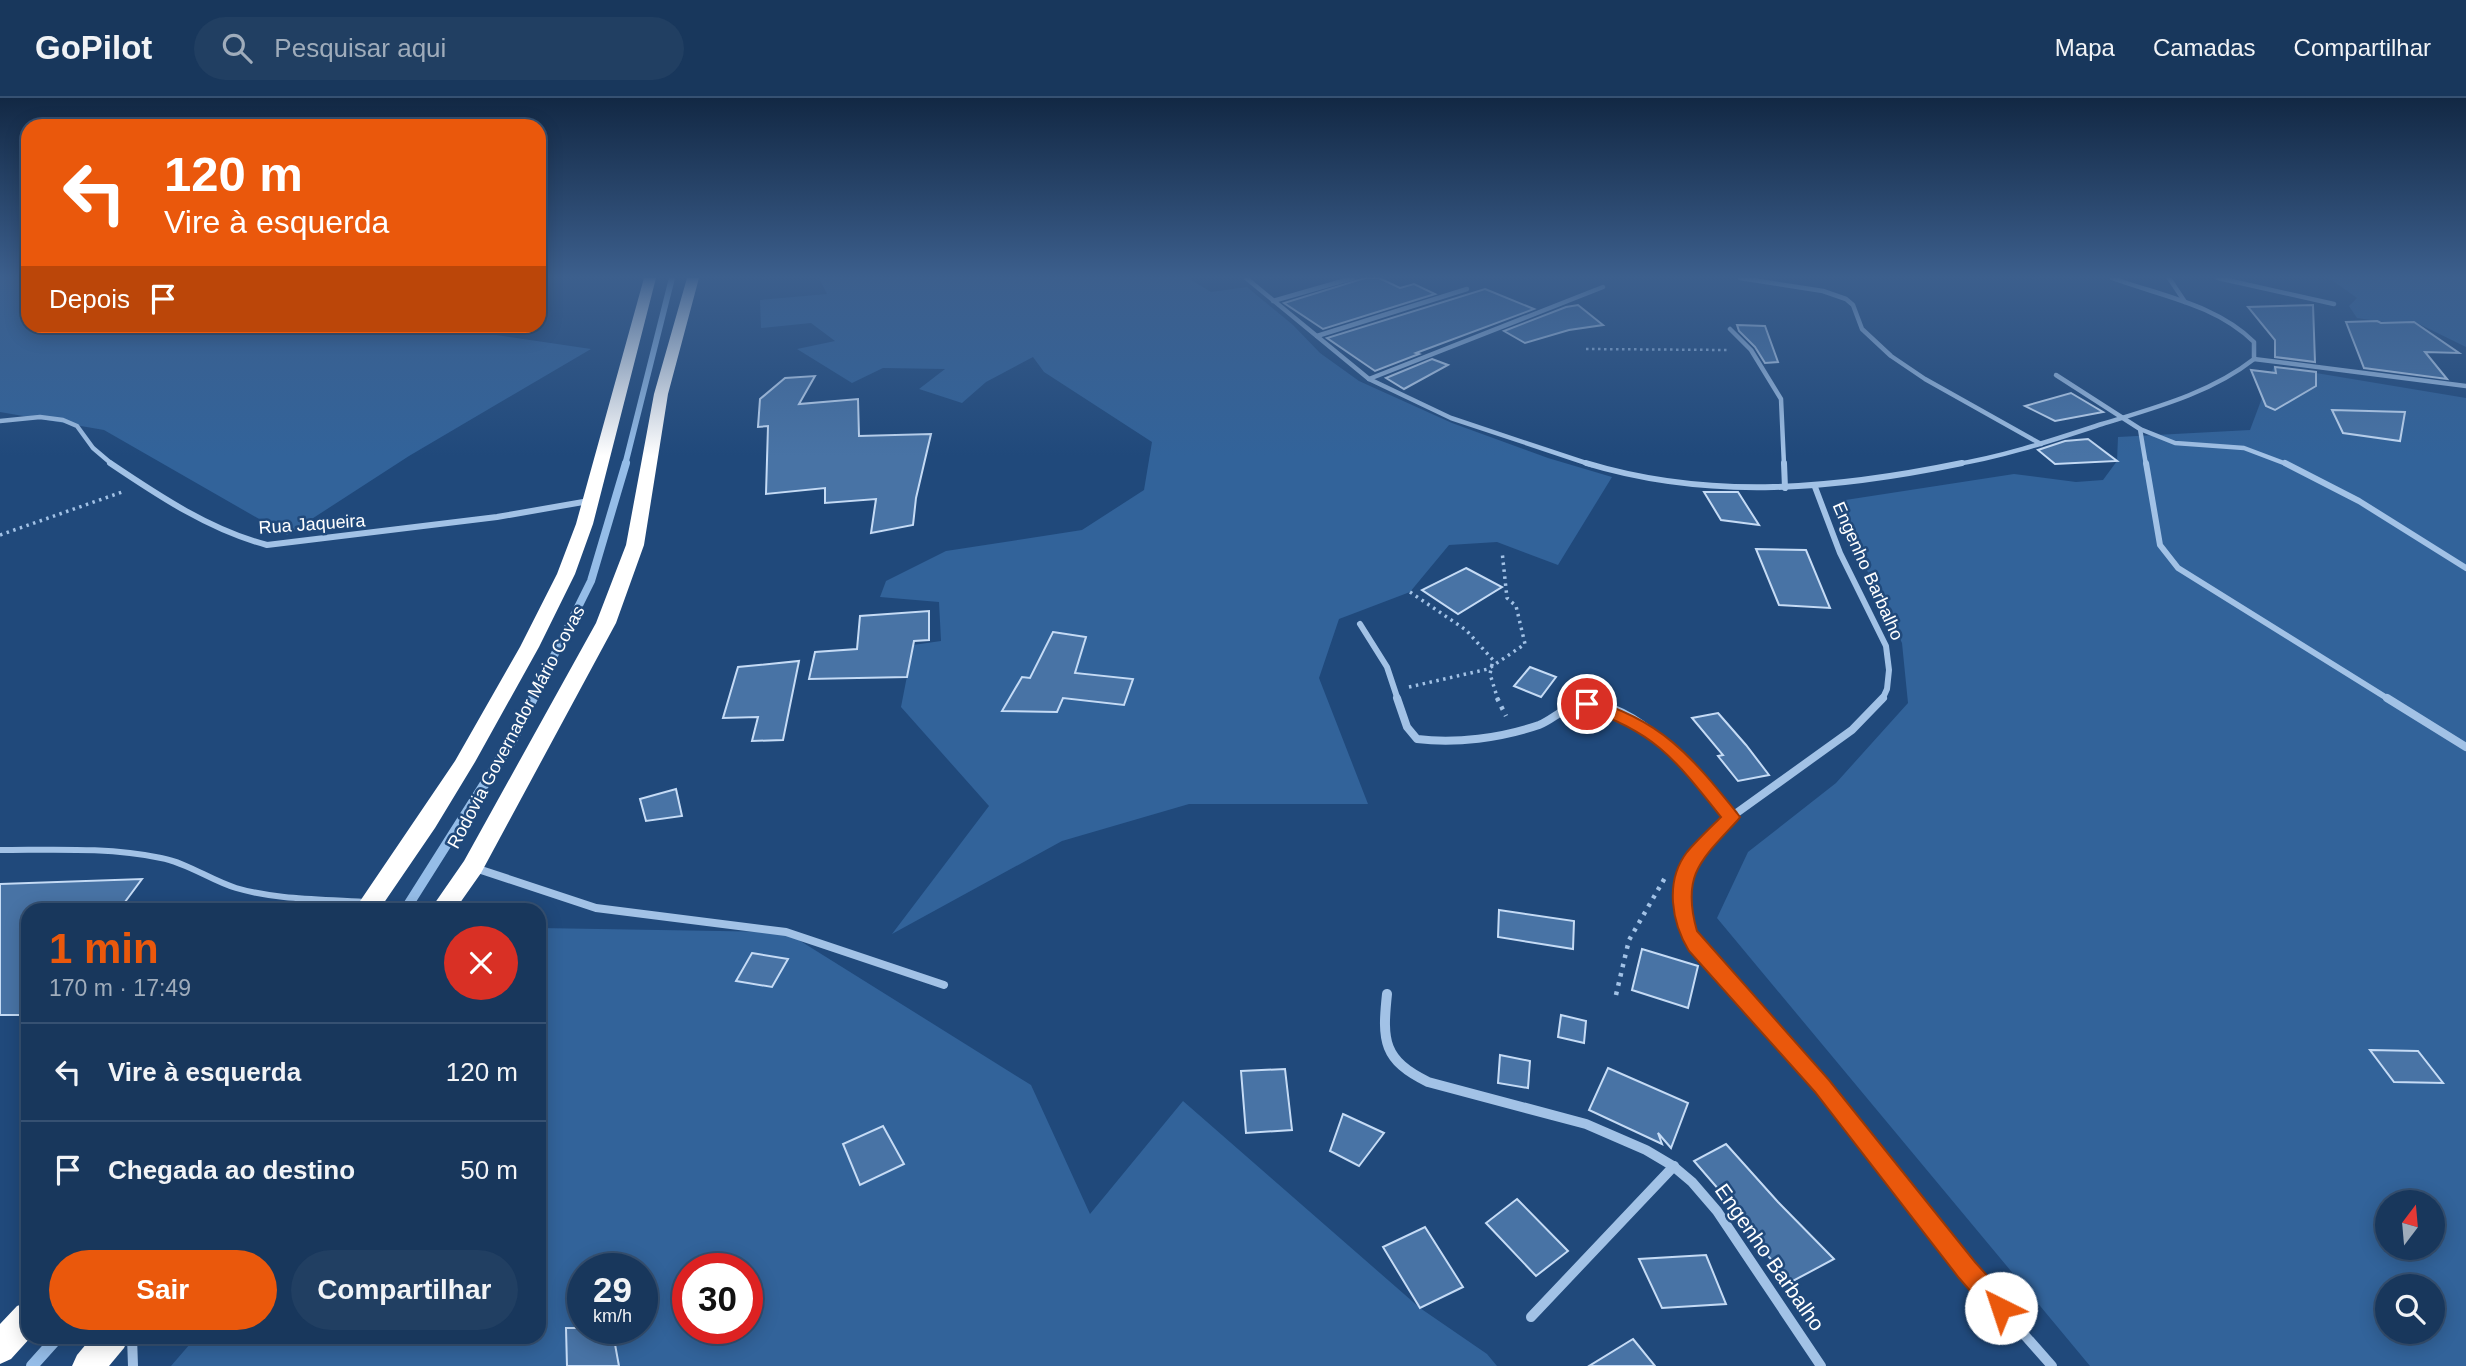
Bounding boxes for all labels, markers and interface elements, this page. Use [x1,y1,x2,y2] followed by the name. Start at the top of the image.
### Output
[194,17,684,80] search box
[35,29,152,66] text: GoPilot
[218,29,256,67] icon: search
[274,33,446,63] text: Pesquisar aqui
[2055,34,2115,61] text: Mapa
[2153,34,2256,61] text: Camadas
[2294,34,2431,61] text: Compartilhar
[49,147,140,238] icon: left
[164,147,303,201] text: 120 m
[164,204,389,240] text: Vire à esquerda
[144,280,182,318] icon: arrive
[49,284,130,314] text: Depois
[1829,499,1907,643] street label: Engenho Barbalho
[258,510,367,538] street label: Rua Jaqueira
[443,602,589,852] street label: Rodovia Governador Mário Covas
[1557,674,1617,734] pin
[1568,685,1606,723] icon: arrive
[49,925,159,972] text: 1 min
[444,926,518,1000] button: close
[49,975,191,1001] text: 170 m · 17:49
[49,1053,87,1091] icon: left
[108,1057,301,1087] text: Vire à esquerda
[446,1057,518,1087] text: 120 m
[49,1151,87,1189] icon: arrive
[108,1155,355,1185] text: Chegada ao destino
[460,1155,518,1185] text: 50 m
[1711,1179,1829,1335] street label: Engenho Barbalho
[2375,1190,2445,1260] north arrow
[2375,1190,2445,1344] map controls
[49,1250,277,1330] button: Sair
[291,1250,518,1330] button: Compartilhar
[672,1253,763,1344] speed limit sign: 30
[593,1270,632,1309] text: 29
[1964,1271,2038,1345] position arrow
[2375,1274,2445,1344] button: search
[593,1306,632,1326] text: km/h

